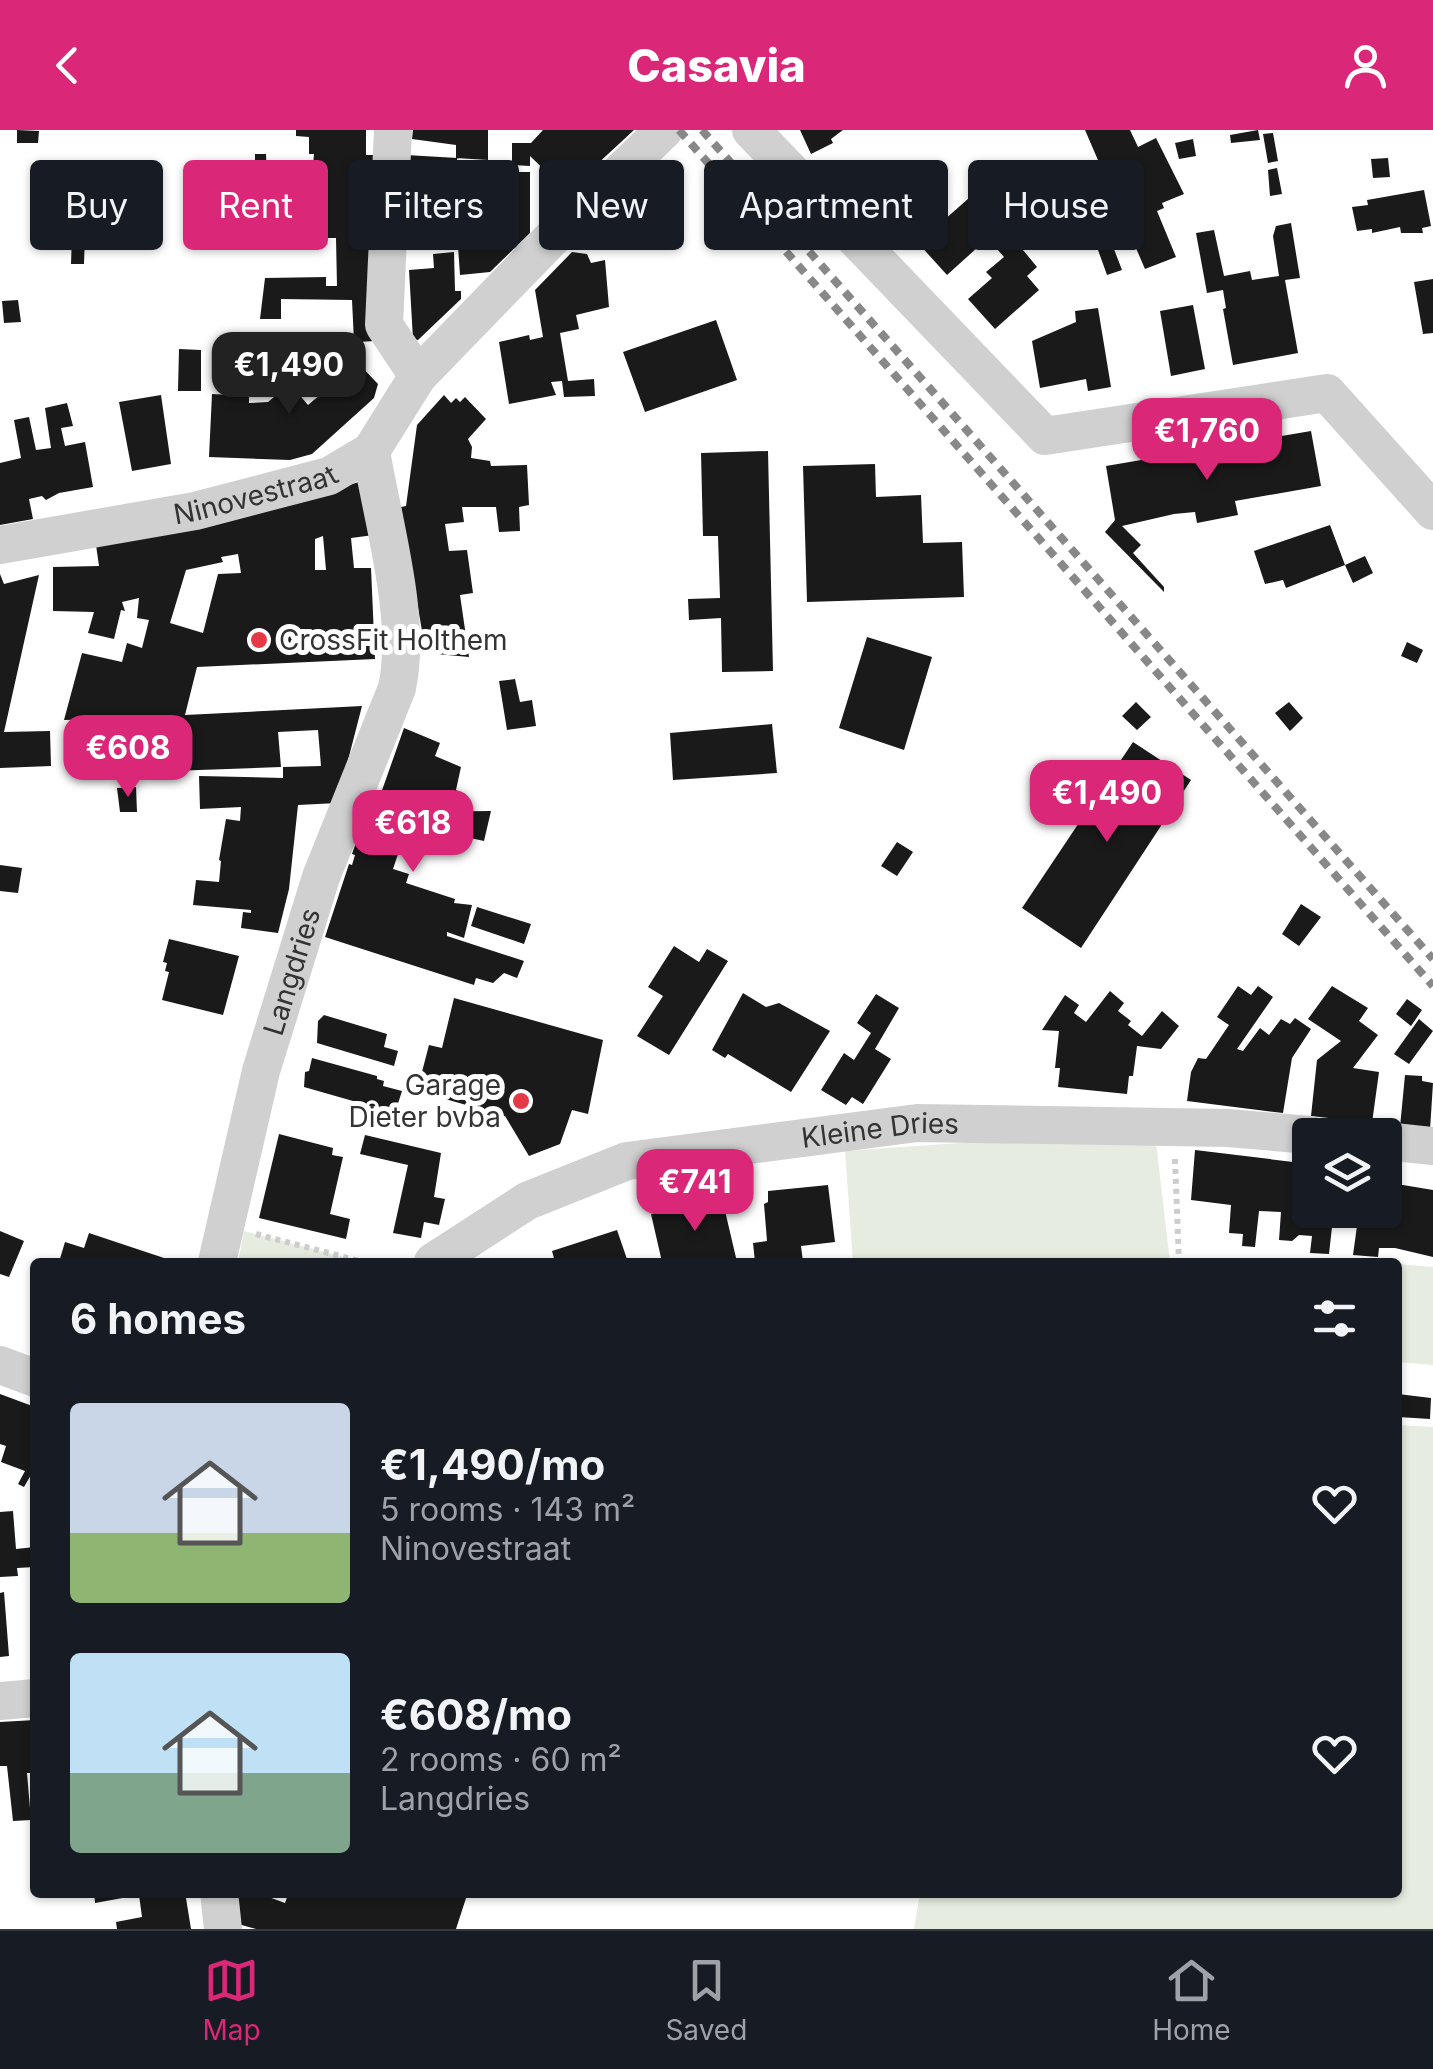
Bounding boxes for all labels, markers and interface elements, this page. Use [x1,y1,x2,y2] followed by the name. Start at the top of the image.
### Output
[40,38,95,93] icon: back
[627,38,806,93] text: Casavia
[1338,38,1393,93] icon: person
[30,160,163,250] chip: Buy
[183,160,328,250] chip: Rent
[348,160,519,250] chip: Filters
[539,160,684,250] chip: New
[704,160,948,250] chip: Apartment
[968,160,1144,250] chip: House
[208,332,370,417] pin: €1,490
[234,345,344,384] text: €1,490
[1126,398,1288,483] pin: €1,760
[1154,411,1260,450] text: €1,760
[171,458,344,531] street label: Ninovestraat
[279,623,508,657] place label: CrossFit Holthem
[248,629,270,651] marker: CrossFit Holthem
[69,715,187,800] pin: €608
[85,728,171,767] text: €608
[1026,760,1188,845] pin: €1,490
[1052,773,1162,812] text: €1,490
[354,790,472,875] pin: €618
[374,803,452,842] text: €618
[256,904,327,1039] street label: Langdries
[348,1068,501,1134] place label: Garage Dieter bvba
[510,1090,532,1112] marker: Garage Dieter bvba
[799,1106,959,1155] street label: Kleine Dries
[1292,1118,1402,1228] map controls
[1292,1118,1402,1228] button: layers
[636,1149,754,1234] pin: €741
[659,1162,731,1201] text: €741
[1307,1291,1362,1346] icon: filters
[70,1293,246,1344] text: 6 homes
[380,1439,605,1490] text: €1,490/mo
[150,1443,270,1563] icon: home
[1307,1476,1362,1531] icon: heart
[380,1490,635,1529] text: 5 rooms · 143 m²
[380,1529,571,1568] text: Ninovestraat
[380,1689,572,1740] text: €608/mo
[150,1693,270,1813] icon: home
[1307,1726,1362,1781] icon: heart
[380,1740,622,1779] text: 2 rooms · 60 m²
[380,1779,530,1818] text: Langdries
[202,1953,261,2047] tab: Map
[665,1953,747,2047] tab: Saved
[1152,1953,1231,2047] tab: Home

